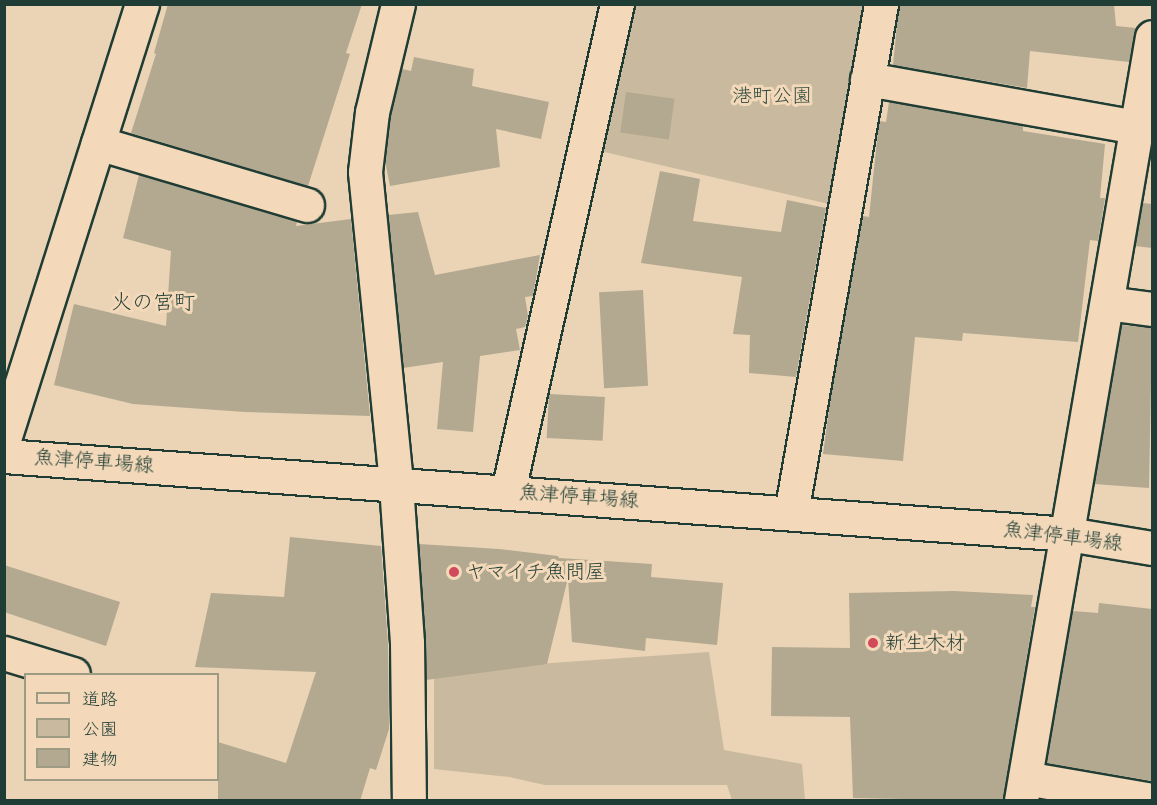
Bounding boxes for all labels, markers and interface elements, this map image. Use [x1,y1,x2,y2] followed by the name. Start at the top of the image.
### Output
[732,84,812,108] park label: 港町公園
[111,290,195,316] district label: 火の宮町
[33,446,155,478] street label: 魚津停車場線
[518,481,640,513] street label: 魚津停車場線
[1002,518,1124,556] street label: 魚津停車場線
[466,560,606,584] place label: ヤマイチ魚問屋
[447,565,461,579] marker: ヤマイチ魚問屋
[885,631,965,655] place label: 新生木材
[866,636,880,650] marker: 新生木材
[24,673,219,781] legend
[82,687,118,712] text: 道路
[82,717,118,742] text: 公園
[82,747,118,772] text: 建物

